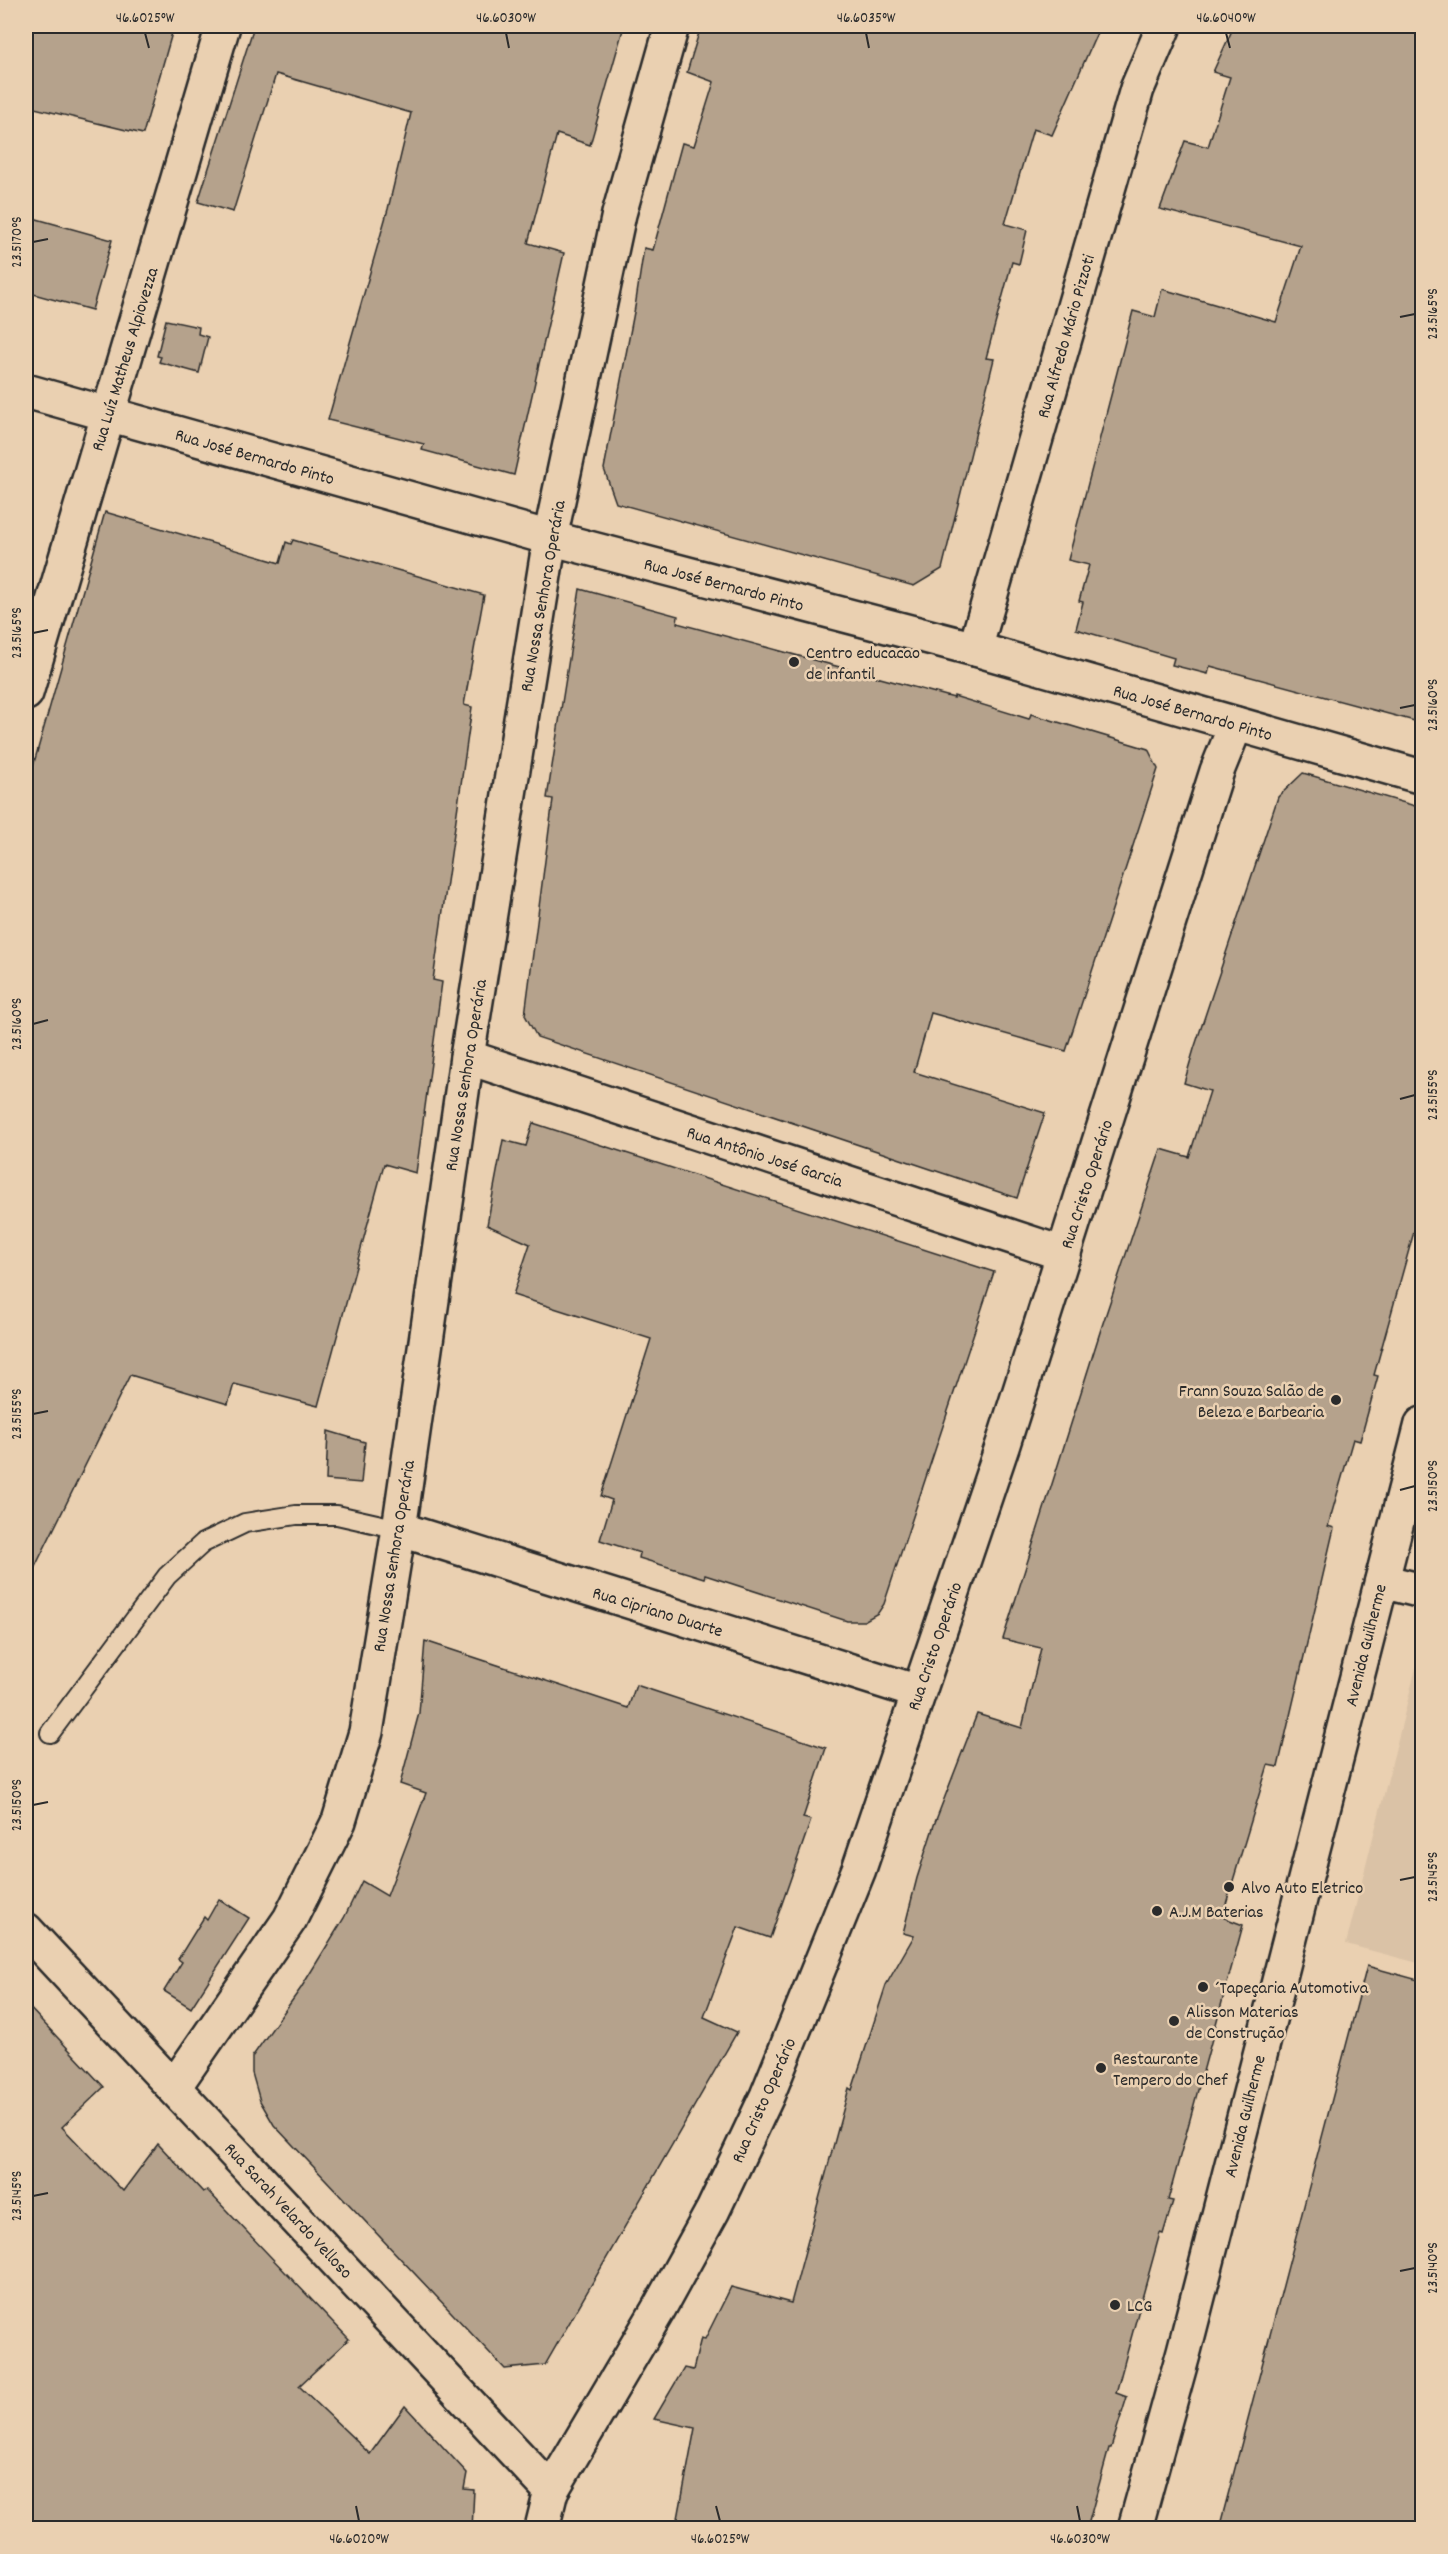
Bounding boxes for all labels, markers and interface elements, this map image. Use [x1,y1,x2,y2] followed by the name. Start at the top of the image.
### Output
[116,8,175,30] text: 46.6025°W
[476,8,536,30] text: 46.6030°W
[837,8,896,30] text: 46.6035°W
[1196,8,1256,30] text: 46.6040°W
[7,216,29,268] text: 23.5170°S
[1032,252,1103,422] street label: Rua Alfredo Mário Pizzoti
[87,264,166,455] street label: Rua Luíz Matheus Alpiovezza
[1423,288,1445,340] text: 23.5165°S
[172,424,337,493] street label: Rua José Bernardo Pinto
[515,498,574,694] street label: Rua Nossa Senhora Operária
[641,553,806,620] street label: Rua José Bernardo Pinto
[7,607,29,659] text: 23.5165°S
[806,642,920,688] place label: Centro educacao de infantil
[787,655,801,669] marker: Centro educacao de infantil
[1423,679,1445,731] text: 23.5160°S
[1110,680,1275,749] street label: Rua José Bernardo Pinto
[440,977,495,1173] street label: Rua Nossa Senhora Operária
[7,998,29,1050] text: 23.5160°S
[1423,1069,1445,1121] text: 23.5155°S
[1056,1117,1121,1253] street label: Rua Cristo Operário
[683,1121,846,1196] street label: Rua Antônio José Garcia
[1179,1380,1325,1426] place label: Frann Souza Salão de Beleza e Barbearia
[7,1388,29,1440] text: 23.5155°S
[1329,1393,1343,1407] marker: Frann Souza Salão de Beleza e Barbearia
[368,1458,423,1654] street label: Rua Nossa Senhora Operária
[1423,1460,1445,1512] text: 23.5150°S
[903,1579,970,1714] street label: Rua Cristo Operário
[589,1582,726,1645] street label: Rua Cipriano Duarte
[1340,1582,1395,1709] street label: Avenida Guilherme
[7,1779,29,1831] text: 23.5150°S
[1423,1852,1445,1902] text: 23.5145°S
[1241,1877,1363,1902] place label: Alvo Auto Eletrico
[1222,1880,1236,1894] marker: Alvo Auto Eletrico
[1169,1901,1264,1926] place label: A.J.M Baterias
[1150,1904,1164,1918] marker: A.J.M Baterias
[1215,1977,1369,2002] place label: ´Tapeçaria Automotiva
[1196,1980,1210,1994] marker: ´Tapeçaria Automotiva
[1186,2001,1299,2047] place label: Alisson Materias de Construção
[1167,2014,1181,2028] marker: Alisson Materias de Construção
[727,2034,804,2168] street label: Rua Cristo Operário
[1113,2048,1228,2094] place label: Restaurante Tempero do Chef
[1219,2053,1274,2180] street label: Avenida Guilherme
[1094,2061,1108,2075] marker: Restaurante Tempero do Chef
[217,2138,357,2285] street label: Rua Sarah Velardo Velloso
[7,2171,29,2221] text: 23.5145°S
[1423,2242,1445,2294] text: 23.5140°S
[1127,2295,1152,2320] place label: LCG
[1108,2298,1122,2312] marker: LCG
[329,2529,389,2551] text: 46.6020°W
[691,2529,750,2551] text: 46.6025°W
[1050,2529,1110,2551] text: 46.6030°W

